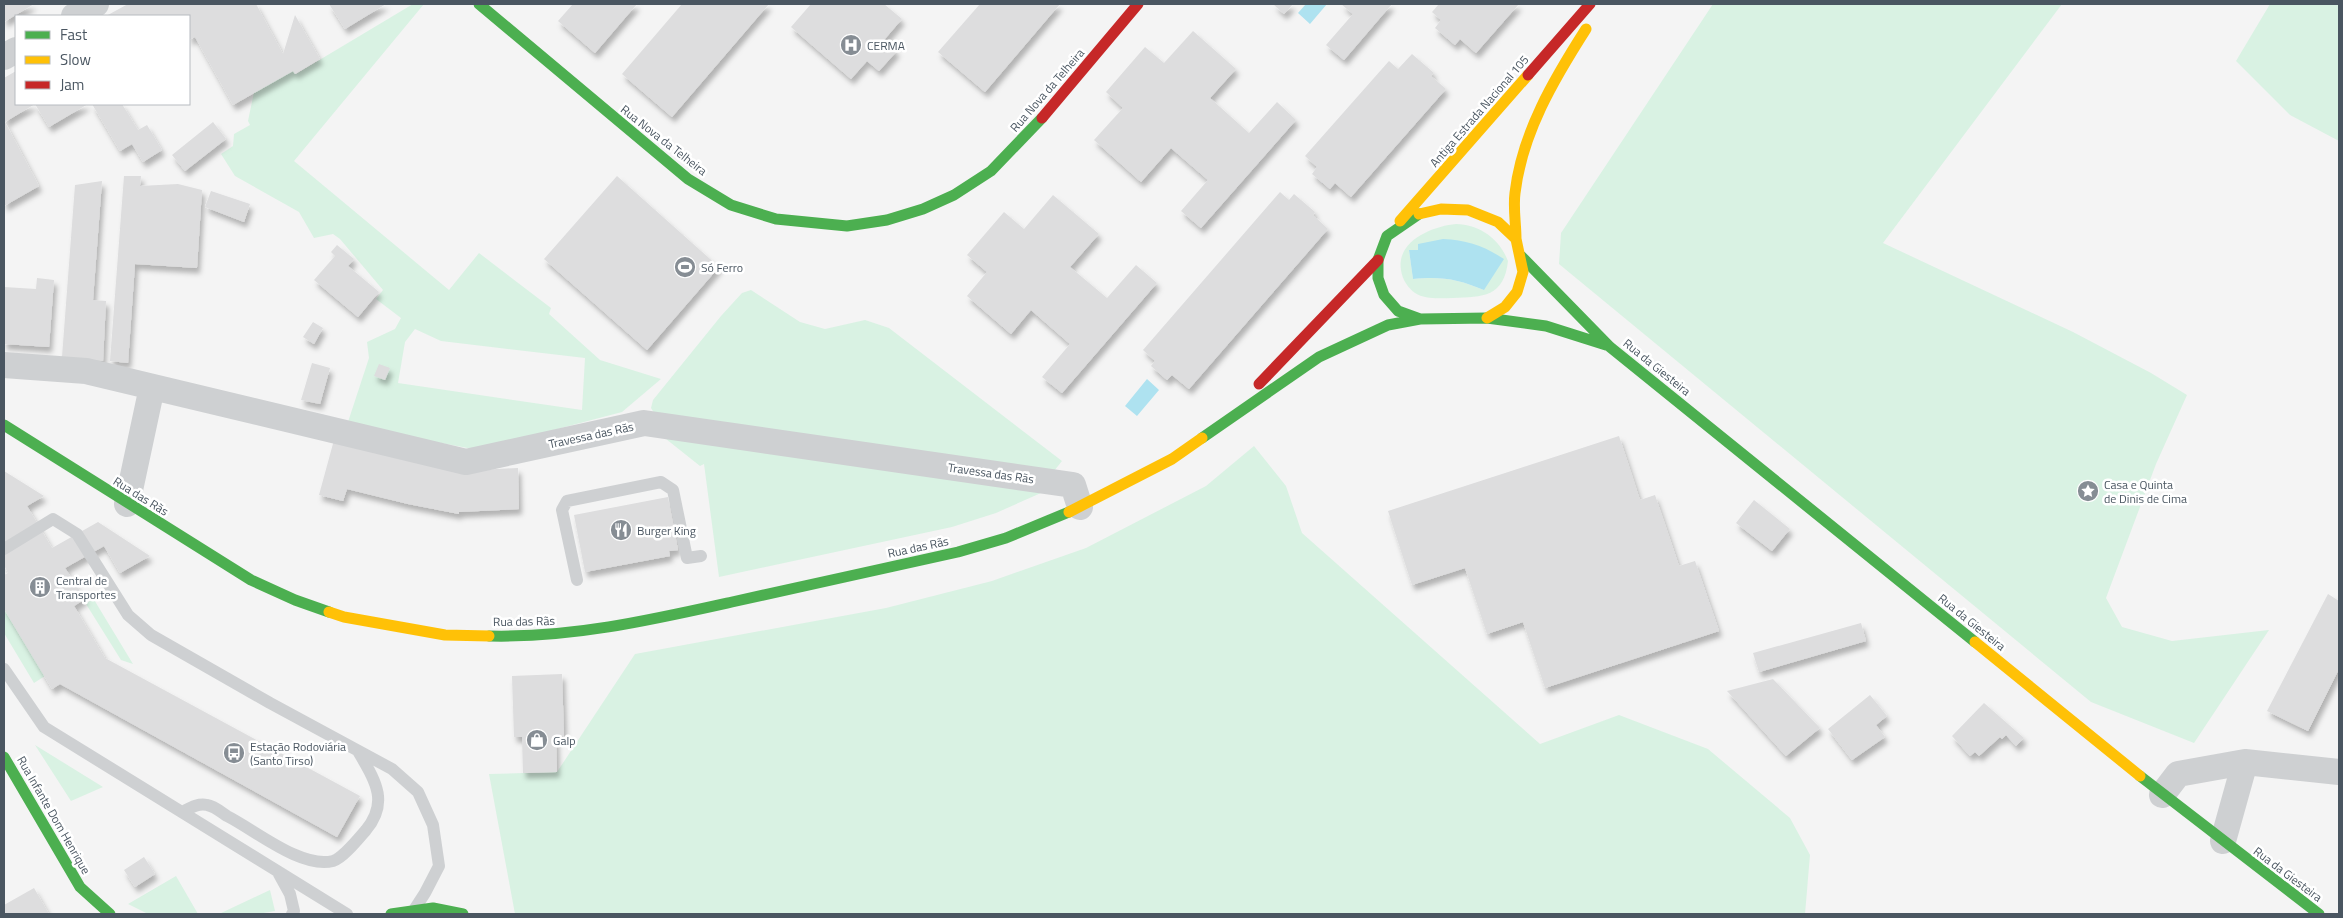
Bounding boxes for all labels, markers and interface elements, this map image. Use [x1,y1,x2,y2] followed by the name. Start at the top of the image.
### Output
[15,15,190,105] legend
[60,23,88,46] text: Fast
[839,33,863,57] hospital icon: CERMA
[867,36,905,55] place label: CERMA
[1005,44,1089,136] street label: Rua Nova da Telheira
[60,48,91,71] text: Slow
[1425,51,1533,171] street label: Antiga Estrada Nacional 105
[60,73,84,96] text: Jam
[617,100,711,180] street label: Rua Nova da Telheira
[673,255,697,279] sports icon: Só Ferro
[701,258,743,277] place label: Só Ferro
[1619,334,1695,400] street label: Rua da Giesteira
[547,417,636,453] street label: Travessa das Rãs
[947,458,1036,488] street label: Travessa das Rãs
[110,472,173,521] street label: Rua das Rãs
[2104,475,2187,508] place label: Casa e Quinta de Dinis de Cima
[2076,479,2100,503] place icon: Casa e Quinta de Dinis de Cima
[609,518,633,542] restaurant icon: Burger King
[637,521,696,540] place label: Burger King
[886,531,951,563] street label: Rua das Rãs
[56,571,117,604] place label: Central de Transportes
[28,575,52,599] building icon: Central de Transportes
[1934,589,2010,655] street label: Rua da Giesteira
[493,611,556,631] street label: Rua das Rãs
[525,728,549,752] shop icon: Galp
[553,731,576,750] place label: Galp
[250,737,346,770] place label: Estação Rodoviária (Santo Tirso)
[222,741,246,765] bus stop icon: Estação Rodoviária (Santo Tirso)
[12,752,96,878] street label: Rua Infante Dom Henrique
[2249,842,2327,906] street label: Rua da Giesteira

